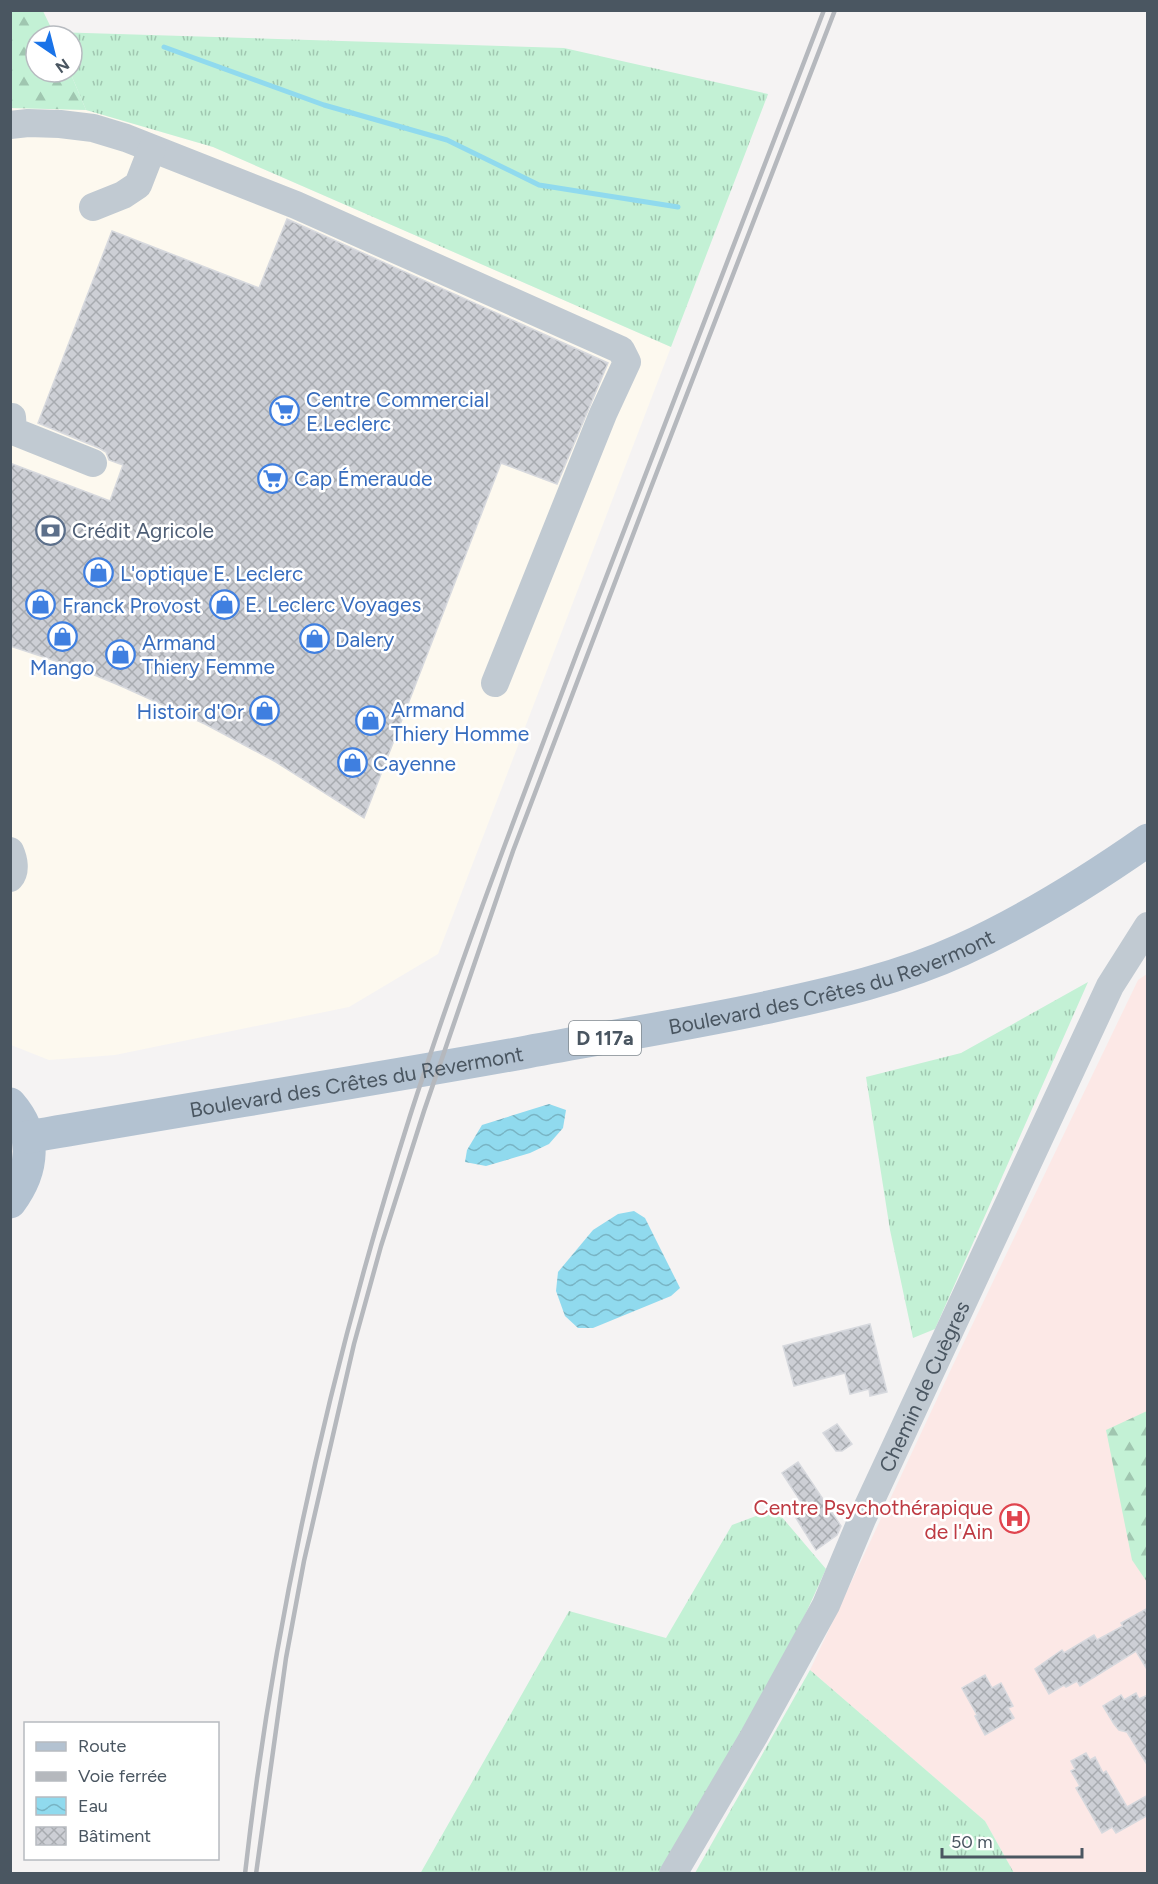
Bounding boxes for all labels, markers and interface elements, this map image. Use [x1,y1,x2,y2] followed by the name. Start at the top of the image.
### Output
[24,24,84,84] north arrow
[52,55,73,77] text: N
[306,387,489,436] place label: Centre Commercial E.Leclerc
[269,395,301,427] supermarket icon: Centre Commercial E.Leclerc
[257,462,289,494] supermarket icon: Cap Émeraude
[294,466,433,491] place label: Cap Émeraude
[35,514,67,546] bank icon: Crédit Agricole
[72,518,214,543] place label: Crédit Agricole
[83,557,115,589] shop icon: L'optique E. Leclerc
[120,561,303,586] place label: L'optique E. Leclerc
[208,588,240,620] shop icon: E. Leclerc Voyages
[25,589,57,621] shop icon: Franck Provost
[245,592,421,617] place label: E. Leclerc Voyages
[62,593,201,618] place label: Franck Provost
[46,620,78,652] shop icon: Mango
[298,623,330,655] shop icon: Dalery
[335,627,394,652] place label: Dalery
[142,630,275,679] place label: Armand Thiery Femme
[105,638,137,670] shop icon: Armand Thiery Femme
[30,655,94,680] place label: Mango
[249,695,281,727] shop icon: Histoir d'Or
[391,697,529,746] place label: Armand Thiery Homme
[136,699,244,724] place label: Histoir d'Or
[354,705,386,737] shop icon: Armand Thiery Homme
[336,747,368,779] shop icon: Cayenne
[373,751,456,776] place label: Cayenne
[666,924,998,1039] street label: Boulevard des Crêtes du Revermont
[569,1021,641,1055] road number: D 117a
[188,1040,525,1122] street label: Boulevard des Crêtes du Revermont
[873,1297,974,1476] street label: Chemin de Cuègres
[754,1495,993,1544] place label: Centre Psychothérapique de l'Ain
[998,1503,1030,1535] hospital icon: Centre Psychothérapique de l'Ain
[24,1722,219,1860] legend
[78,1735,127,1757] text: Route
[78,1765,167,1787] text: Voie ferrée
[78,1795,108,1817] text: Eau
[942,1821,1082,1859] scale bar
[78,1825,151,1847] text: Bâtiment
[951,1831,993,1853] text: 50 m

